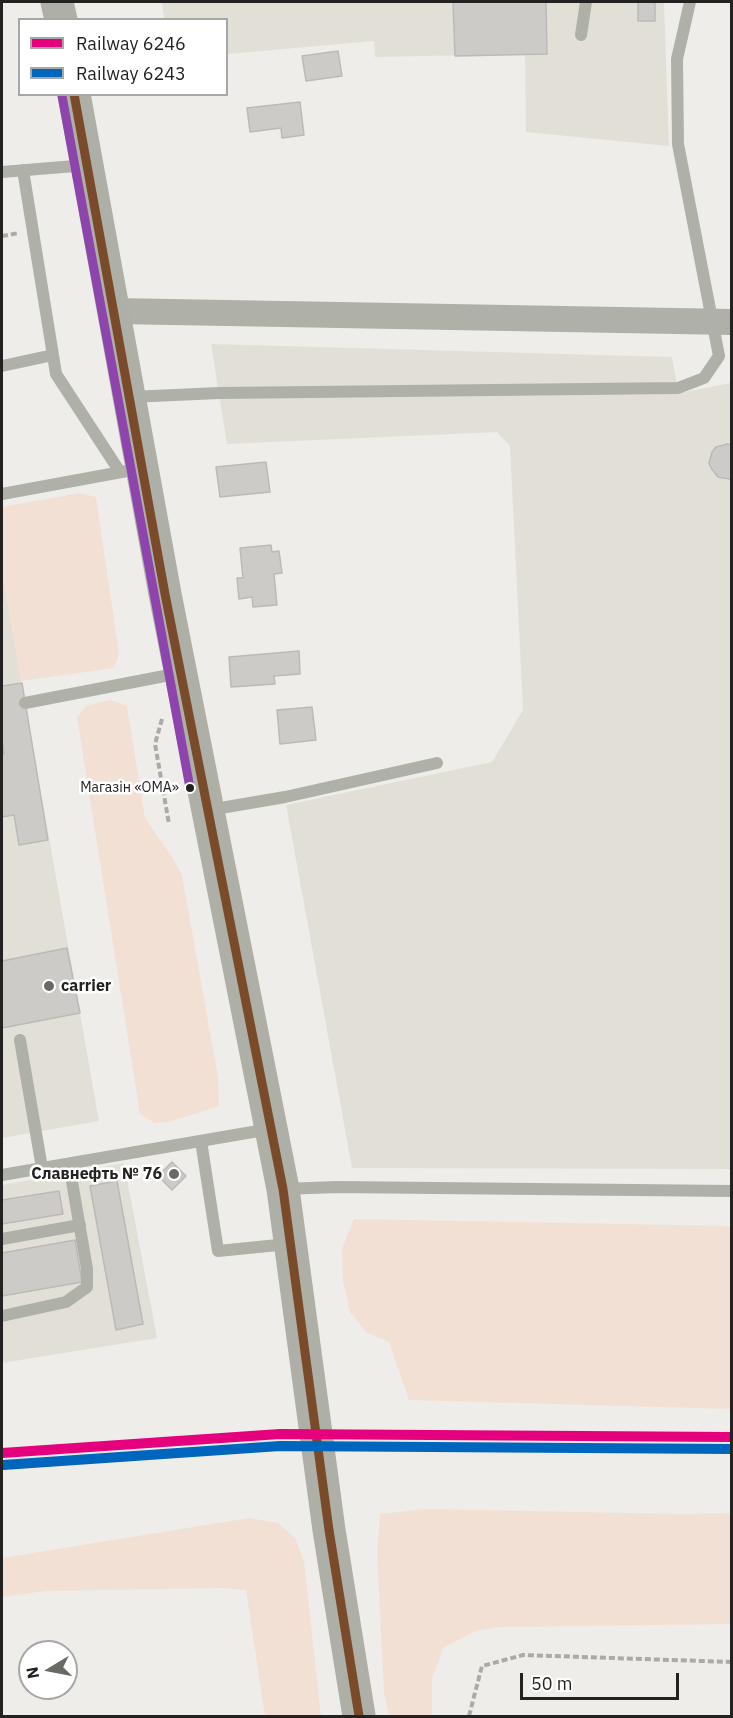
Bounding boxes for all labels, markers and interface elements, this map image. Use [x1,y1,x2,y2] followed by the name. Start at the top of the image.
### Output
[18,18,228,96] legend
[76,32,186,55] text: Railway 6246
[76,62,186,85] text: Railway 6243
[80,780,179,796] place label: Магазін «ОМА»
[184,782,196,794] marker: Магазін «ОМА»
[61,976,111,996] place label: carrier
[42,979,56,993] marker: carrier
[31,1164,162,1184] place label: Славнефть № 76
[167,1167,181,1181] marker: Славнефть № 76
[18,1640,78,1700] north arrow
[523,1661,682,1699] scale bar
[21,1665,43,1680] text: N
[531,1672,573,1695] text: 50 m

